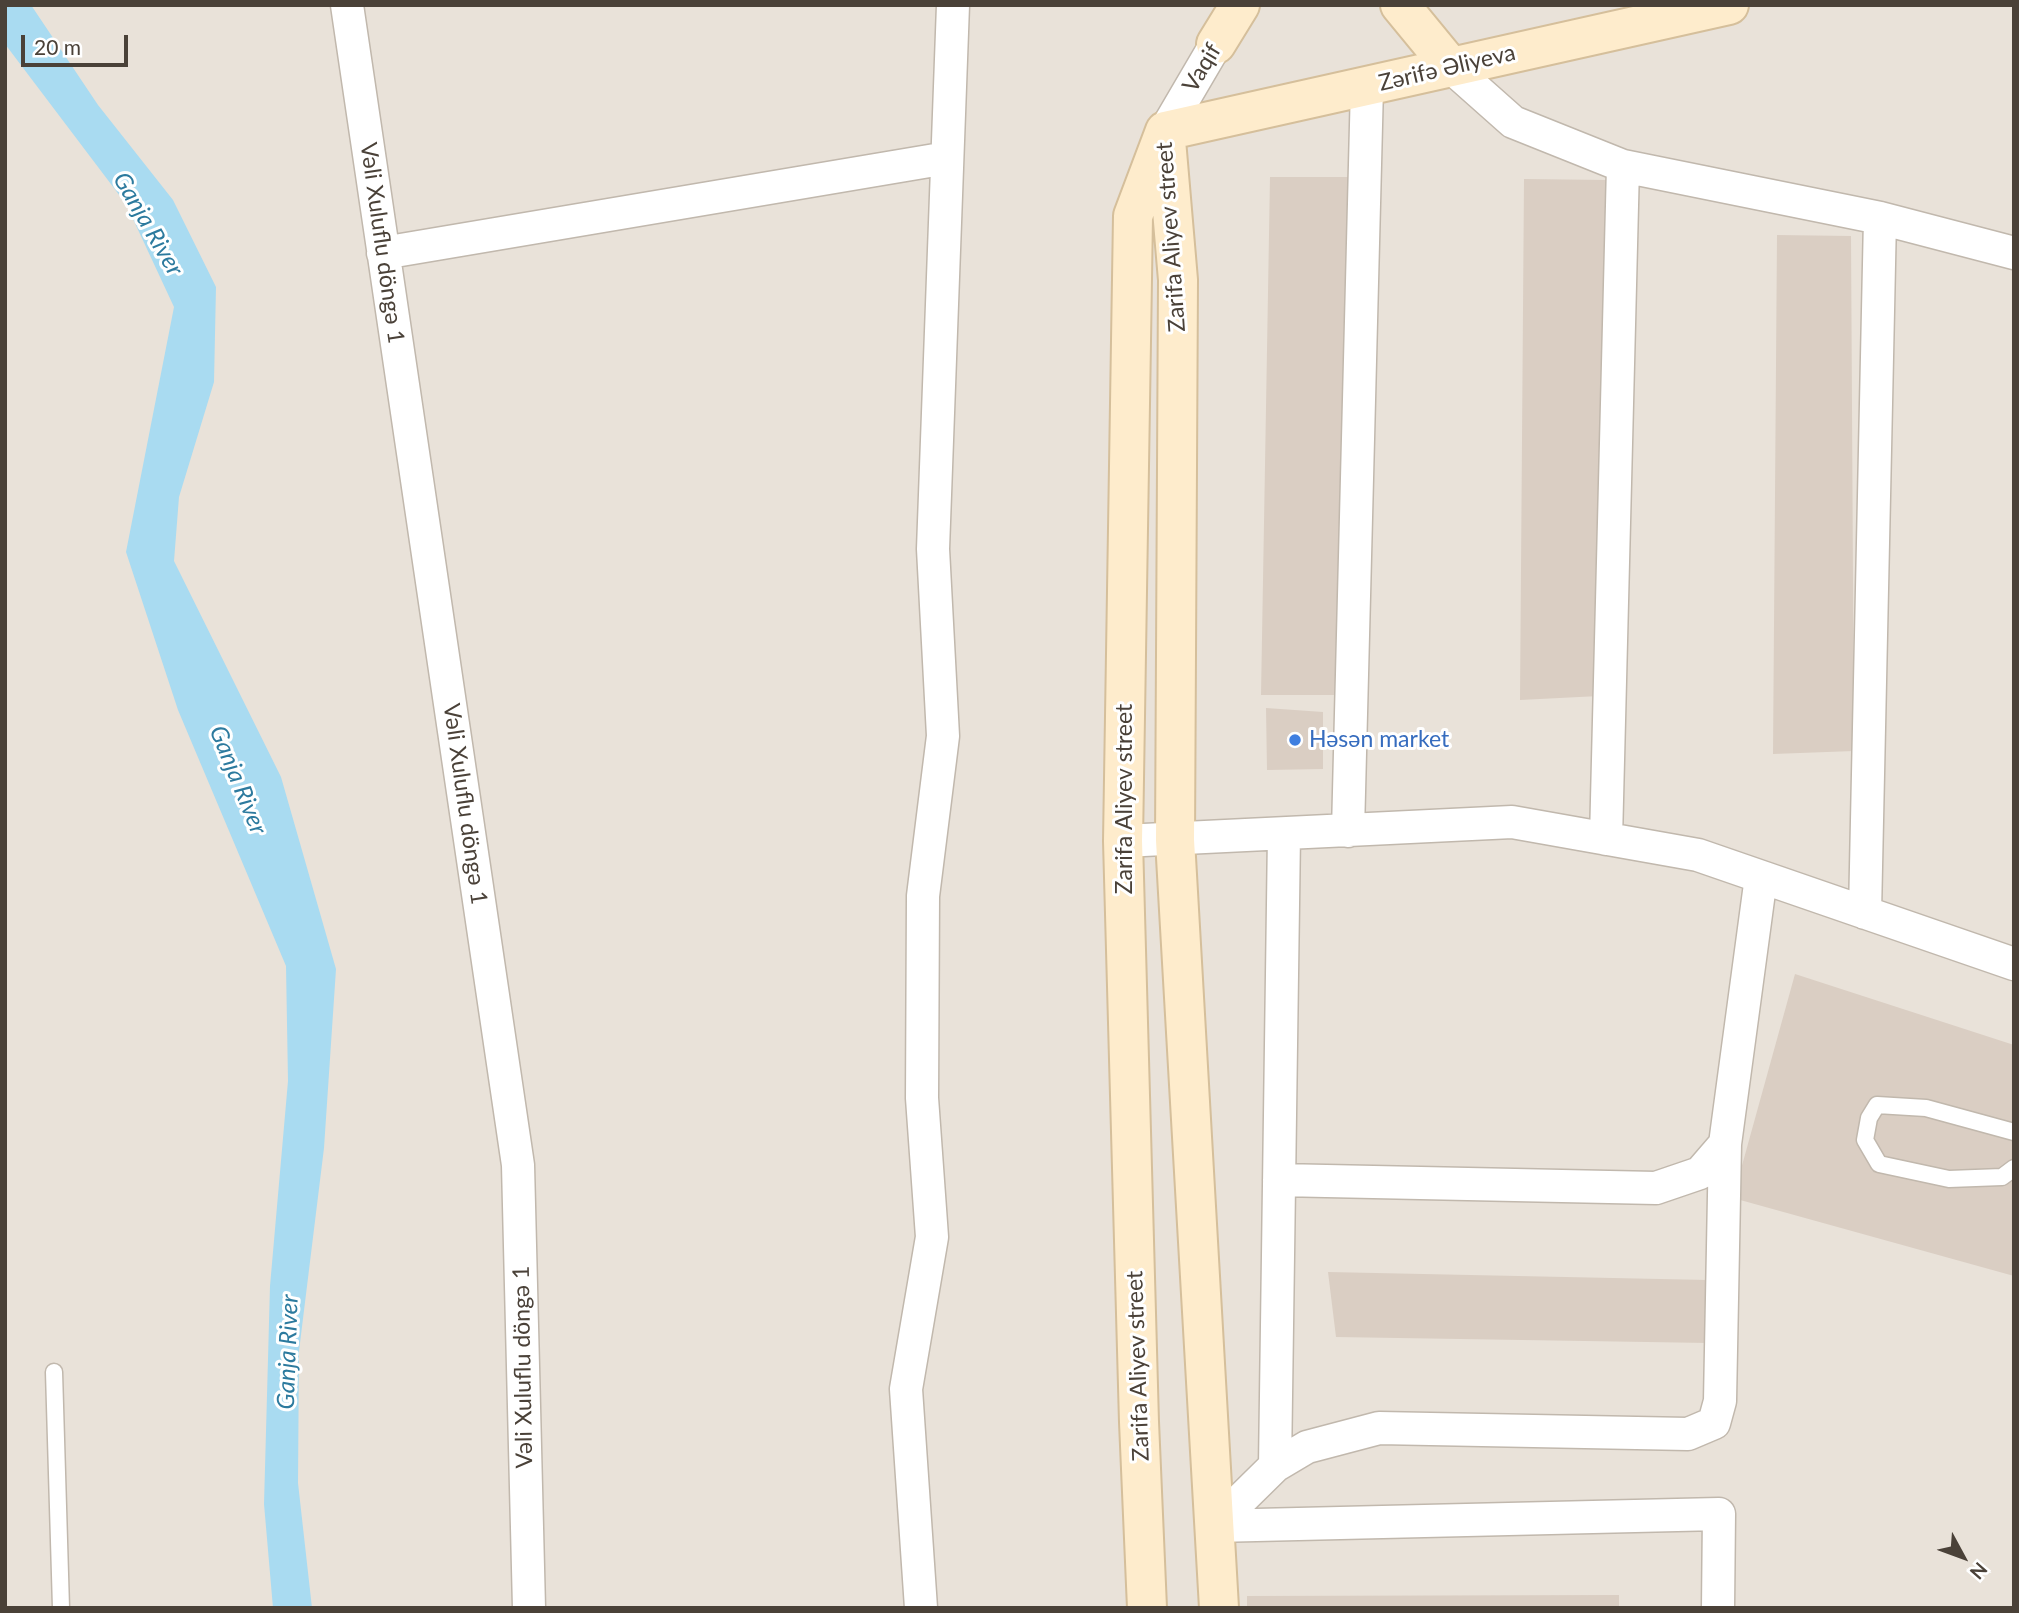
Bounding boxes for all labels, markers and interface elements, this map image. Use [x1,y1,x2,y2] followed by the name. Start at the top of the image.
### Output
[24,21,131,65] scale bar
[34,34,81,59] text: 20 m
[1177,39,1227,97] street label: Vaqif
[1376,39,1518,97] street label: Zərifə Əliyeva
[354,141,410,345] street label: Vəli Xuluflu döngə 1
[1151,141,1191,333] street label: Zarifa Aliyev street
[107,167,189,281] water label: Ganja River
[437,702,493,906] street label: Vəli Xuluflu döngə 1
[1111,704,1139,894] street label: Zarifa Aliyev street
[203,721,273,839] water label: Ganja River
[1309,726,1449,754] place label: Həsən market
[1287,732,1303,748] marker: Həsən market
[507,1265,539,1469] street label: Vəli Xuluflu döngə 1
[1121,1270,1155,1462] street label: Zarifa Aliyev street
[272,1294,304,1410] water label: Ganja River
[1928,1522,1998,1592] north arrow
[1966,1558,1993,1584] text: N

